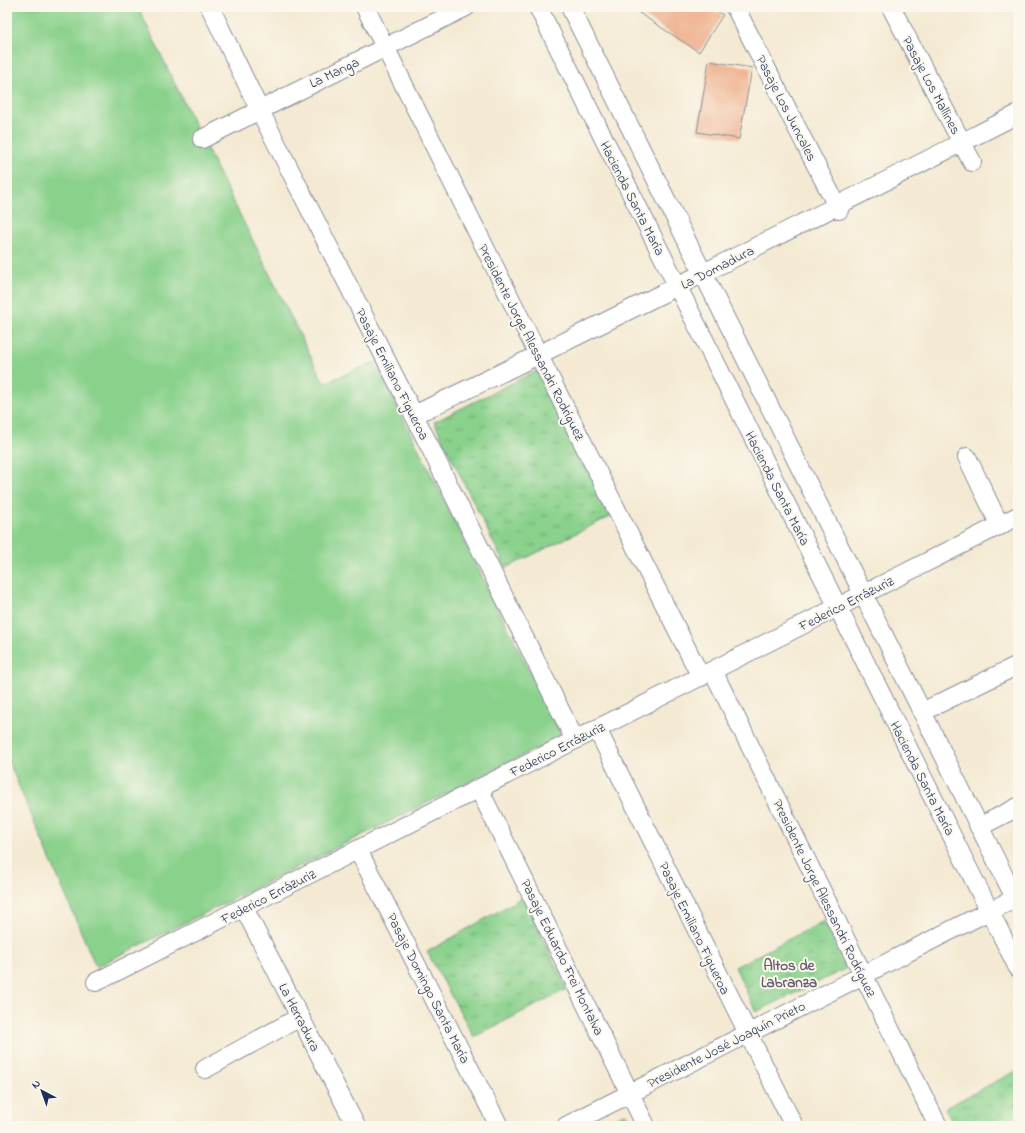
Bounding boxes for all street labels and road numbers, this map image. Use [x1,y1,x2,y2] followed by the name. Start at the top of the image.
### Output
[896,33,965,139] street label: Pasaje Los Mallines
[306,52,364,95] street label: La Manga
[750,52,821,165] street label: Pasaje Los Juncales
[594,138,670,260] street label: Hacienda Santa María
[471,241,590,445] street label: Presidente Jorge Alessandri Rodríguez
[677,241,758,296] street label: La Domadura
[348,305,434,445] street label: Pasaje Emiliano Figueroa
[739,428,815,550] street label: Hacienda Santa María
[795,571,898,638] street label: Federico Errázuriz
[506,717,609,784] street label: Federico Errázuriz
[884,718,960,840] street label: Hacienda Santa María
[766,796,881,1002] street label: Presidente Jorge Alessandri Rodríguez
[651,859,735,999] street label: Pasaje Emiliano Figueroa
[217,864,320,931] street label: Federico Errázuriz
[515,876,609,1039] street label: Pasaje Eduardo Frei Montalva
[380,910,475,1068] street label: Pasaje Domingo Santa María
[272,980,325,1056] street label: La Herradura
[644,996,809,1094] street label: Presidente José Joaquín Prieto

